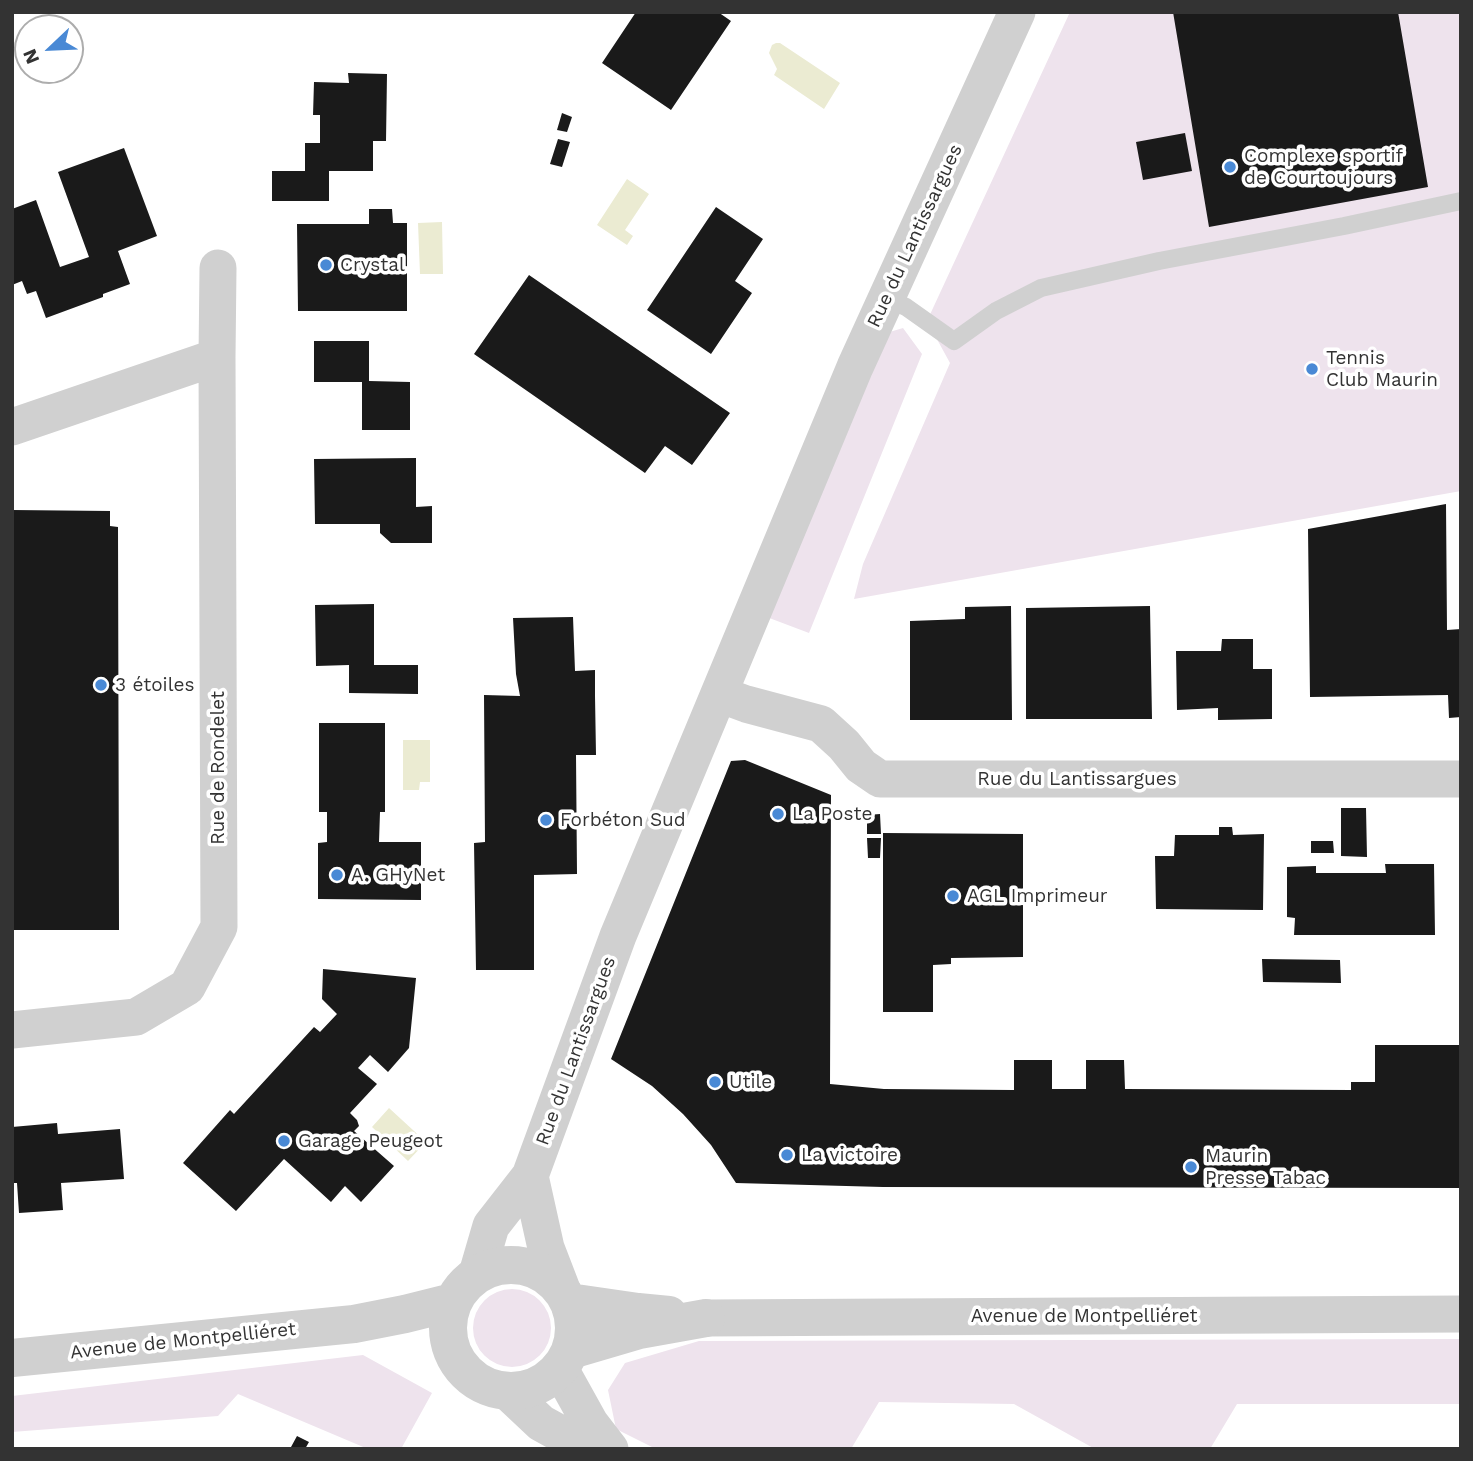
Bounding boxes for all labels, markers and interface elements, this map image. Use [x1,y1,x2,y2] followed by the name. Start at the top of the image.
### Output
[14,14,84,84] north arrow
[18,46,44,68] text: N
[863,141,967,331] street label: Rue du Lantissargues
[1244,145,1403,189] place label: Complexe sportif de Courtoujours
[1222,159,1238,175] marker: Complexe sportif de Courtoujours
[340,254,405,276] place label: Crystal
[318,257,334,273] marker: Crystal
[1326,347,1438,391] place label: Tennis Club Maurin
[1304,361,1320,377] marker: Tennis Club Maurin
[115,674,194,696] place label: 3 étoiles
[93,677,109,693] marker: 3 étoiles
[207,691,229,845] street label: Rue de Rondelet
[977,768,1177,790] street label: Rue du Lantissargues
[792,803,872,825] place label: La Poste
[770,806,786,822] marker: La Poste
[560,809,686,831] place label: Forbéton Sud
[538,812,554,828] marker: Forbéton Sud
[351,864,445,886] place label: A. GHyNet
[329,867,345,883] marker: A. GHyNet
[967,885,1108,907] place label: AGL Imprimeur
[945,888,961,904] marker: AGL Imprimeur
[531,953,621,1149] street label: Rue du Lantissargues
[729,1071,772,1093] place label: Utile
[707,1074,723,1090] marker: Utile
[298,1130,443,1152] place label: Garage Peugeot
[276,1133,292,1149] marker: Garage Peugeot
[801,1144,898,1166] place label: La victoire
[1205,1145,1326,1189] place label: Maurin Presse Tabac
[779,1147,795,1163] marker: La victoire
[1183,1159,1199,1175] marker: Maurin Presse Tabac
[971,1305,1197,1327] street label: Avenue de Montpelliéret
[69,1318,297,1364] street label: Avenue de Montpelliéret

